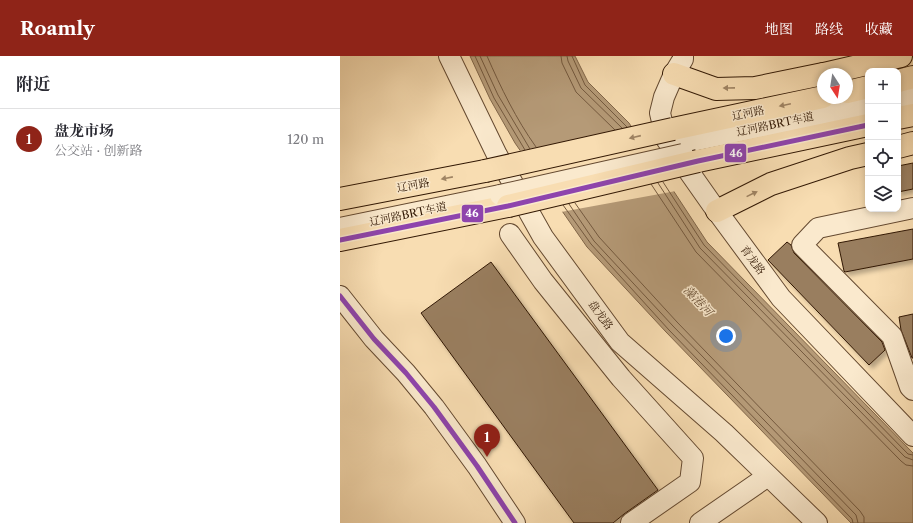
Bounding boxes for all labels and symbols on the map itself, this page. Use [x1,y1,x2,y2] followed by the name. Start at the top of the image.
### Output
[817,68,853,104] north arrow
[723,85,735,92] one-way arrow
[779,102,791,108] one-way arrow
[730,103,766,123] street label: 辽河路
[735,109,815,139] street label: 辽河路BRT车道
[629,135,641,141] one-way arrow
[724,143,747,163] line badge: 46
[729,146,743,160] text: 46
[395,175,431,195] street label: 辽河路
[441,176,453,182] one-way arrow
[746,191,757,197] one-way arrow
[368,199,448,229] street label: 辽河路BRT车道
[461,204,484,223] line badge: 46
[465,206,479,220] text: 46
[737,243,769,277] street label: 育龙路
[681,282,717,320] water label: 藻港河
[586,298,616,332] street label: 盘龙路
[716,326,736,346] your location
[474,424,500,457] pin: 1

